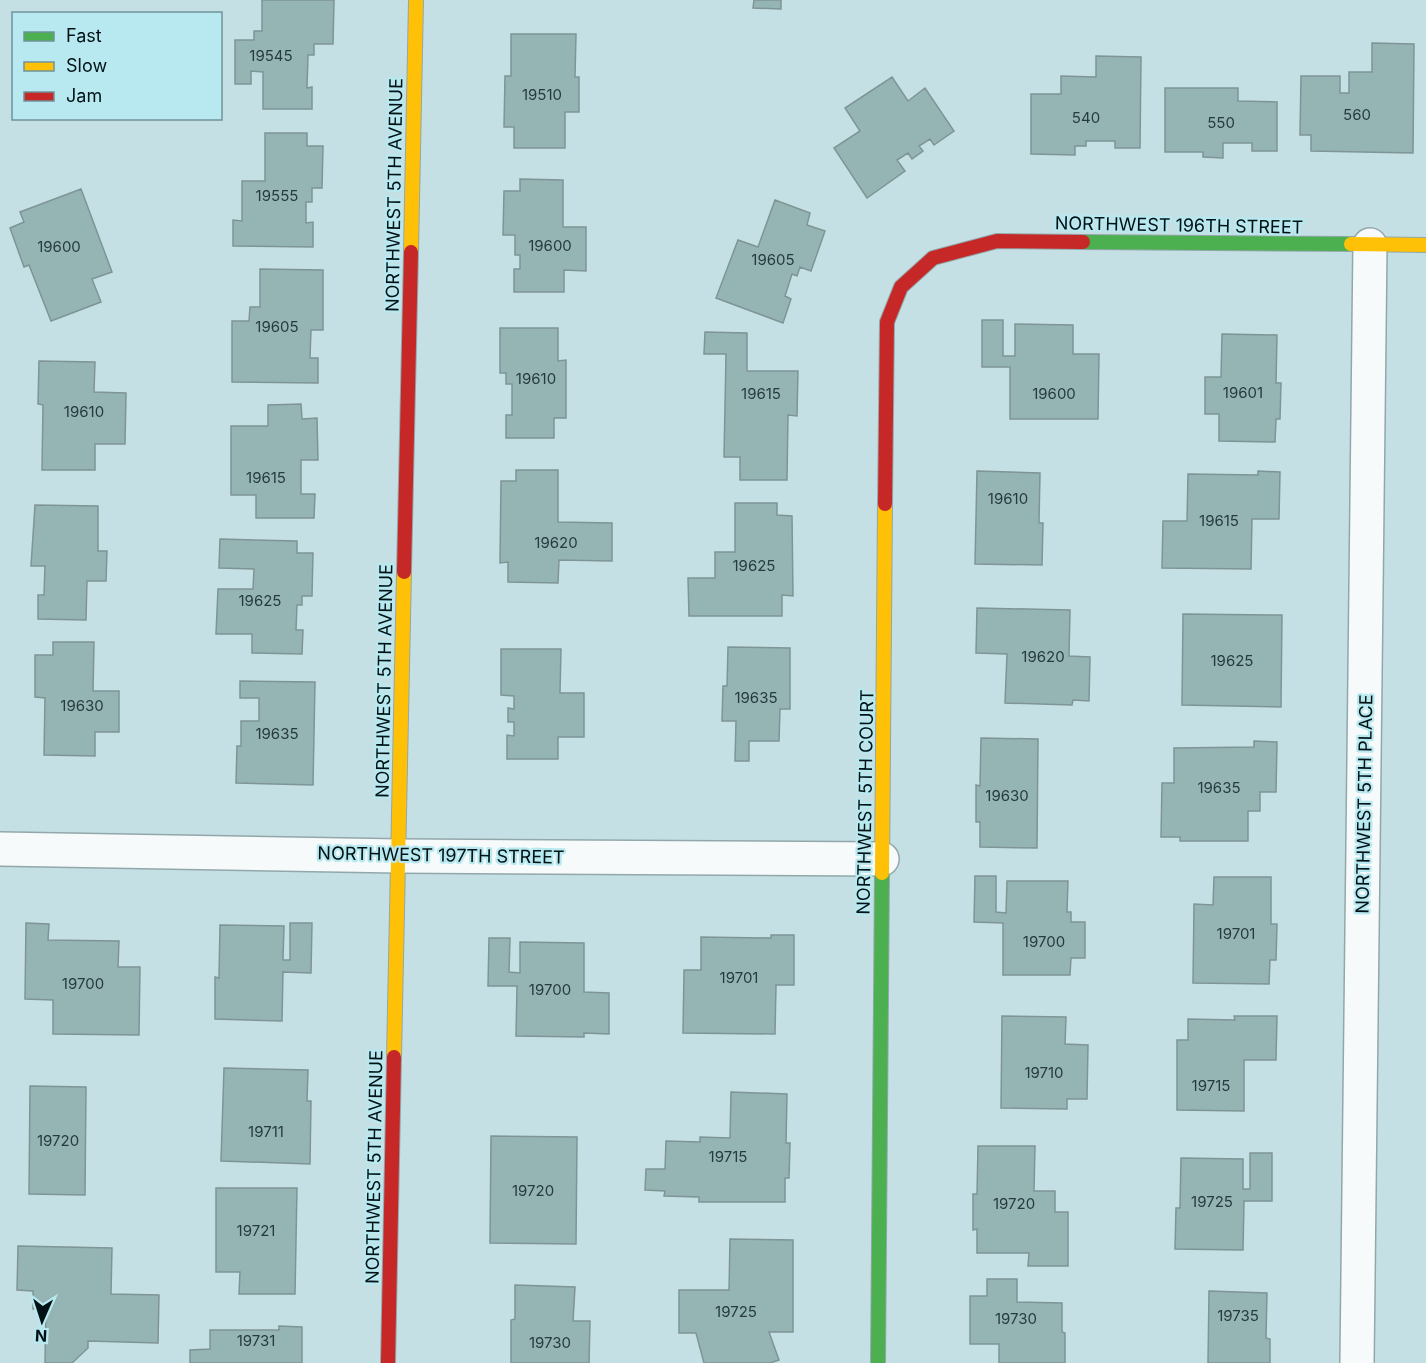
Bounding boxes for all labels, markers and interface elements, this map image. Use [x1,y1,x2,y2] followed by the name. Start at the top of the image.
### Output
[12,12,222,120] legend
[66,25,102,46] text: Fast
[249,46,293,65] house number: 19545
[66,55,107,76] text: Slow
[381,78,407,312] street label: NORTHWEST 5TH AVENUE
[66,85,102,106] text: Jam
[522,85,562,104] house number: 19510
[1343,105,1371,124] house number: 560
[1072,108,1100,127] house number: 540
[1207,113,1235,132] house number: 550
[256,186,298,205] house number: 19555
[1055,212,1303,238] street label: NORTHWEST 196TH STREET
[528,236,572,255] house number: 19600
[37,237,81,256] house number: 19600
[751,250,795,269] house number: 19605
[255,317,299,336] house number: 19605
[516,369,556,388] house number: 19610
[1223,383,1263,402] house number: 19601
[741,384,781,403] house number: 19615
[1032,384,1076,403] house number: 19600
[64,402,104,421] house number: 19610
[246,468,286,487] house number: 19615
[988,489,1028,508] house number: 19610
[1199,511,1239,530] house number: 19615
[534,533,578,552] house number: 19620
[733,556,775,575] house number: 19625
[371,564,397,798] street label: NORTHWEST 5TH AVENUE
[239,591,281,610] house number: 19625
[1021,647,1065,666] house number: 19620
[1211,651,1253,670] house number: 19625
[734,688,778,707] house number: 19635
[853,689,877,915] street label: NORTHWEST 5TH COURT
[1352,694,1376,914] street label: NORTHWEST 5TH PLACE
[60,696,104,715] house number: 19630
[255,724,299,743] house number: 19635
[1197,778,1241,797] house number: 19635
[985,786,1029,805] house number: 19630
[317,842,565,868] street label: NORTHWEST 197TH STREET
[1217,924,1255,943] house number: 19701
[1023,932,1065,951] house number: 19700
[720,968,758,987] house number: 19701
[62,974,104,993] house number: 19700
[529,980,571,999] house number: 19700
[361,1050,387,1284] street label: NORTHWEST 5TH AVENUE
[1024,1063,1064,1082] house number: 19710
[1192,1076,1230,1095] house number: 19715
[248,1122,284,1141] house number: 19711
[37,1131,79,1150] house number: 19720
[709,1147,747,1166] house number: 19715
[512,1181,554,1200] house number: 19720
[1191,1192,1233,1211] house number: 19725
[993,1194,1035,1213] house number: 19720
[237,1221,275,1240] house number: 19721
[12,1291,72,1351] north arrow
[715,1302,757,1321] house number: 19725
[1217,1306,1259,1325] house number: 19735
[995,1309,1037,1328] house number: 19730
[35,1326,48,1346] text: N
[237,1331,275,1350] house number: 19731
[529,1333,571,1352] house number: 19730

